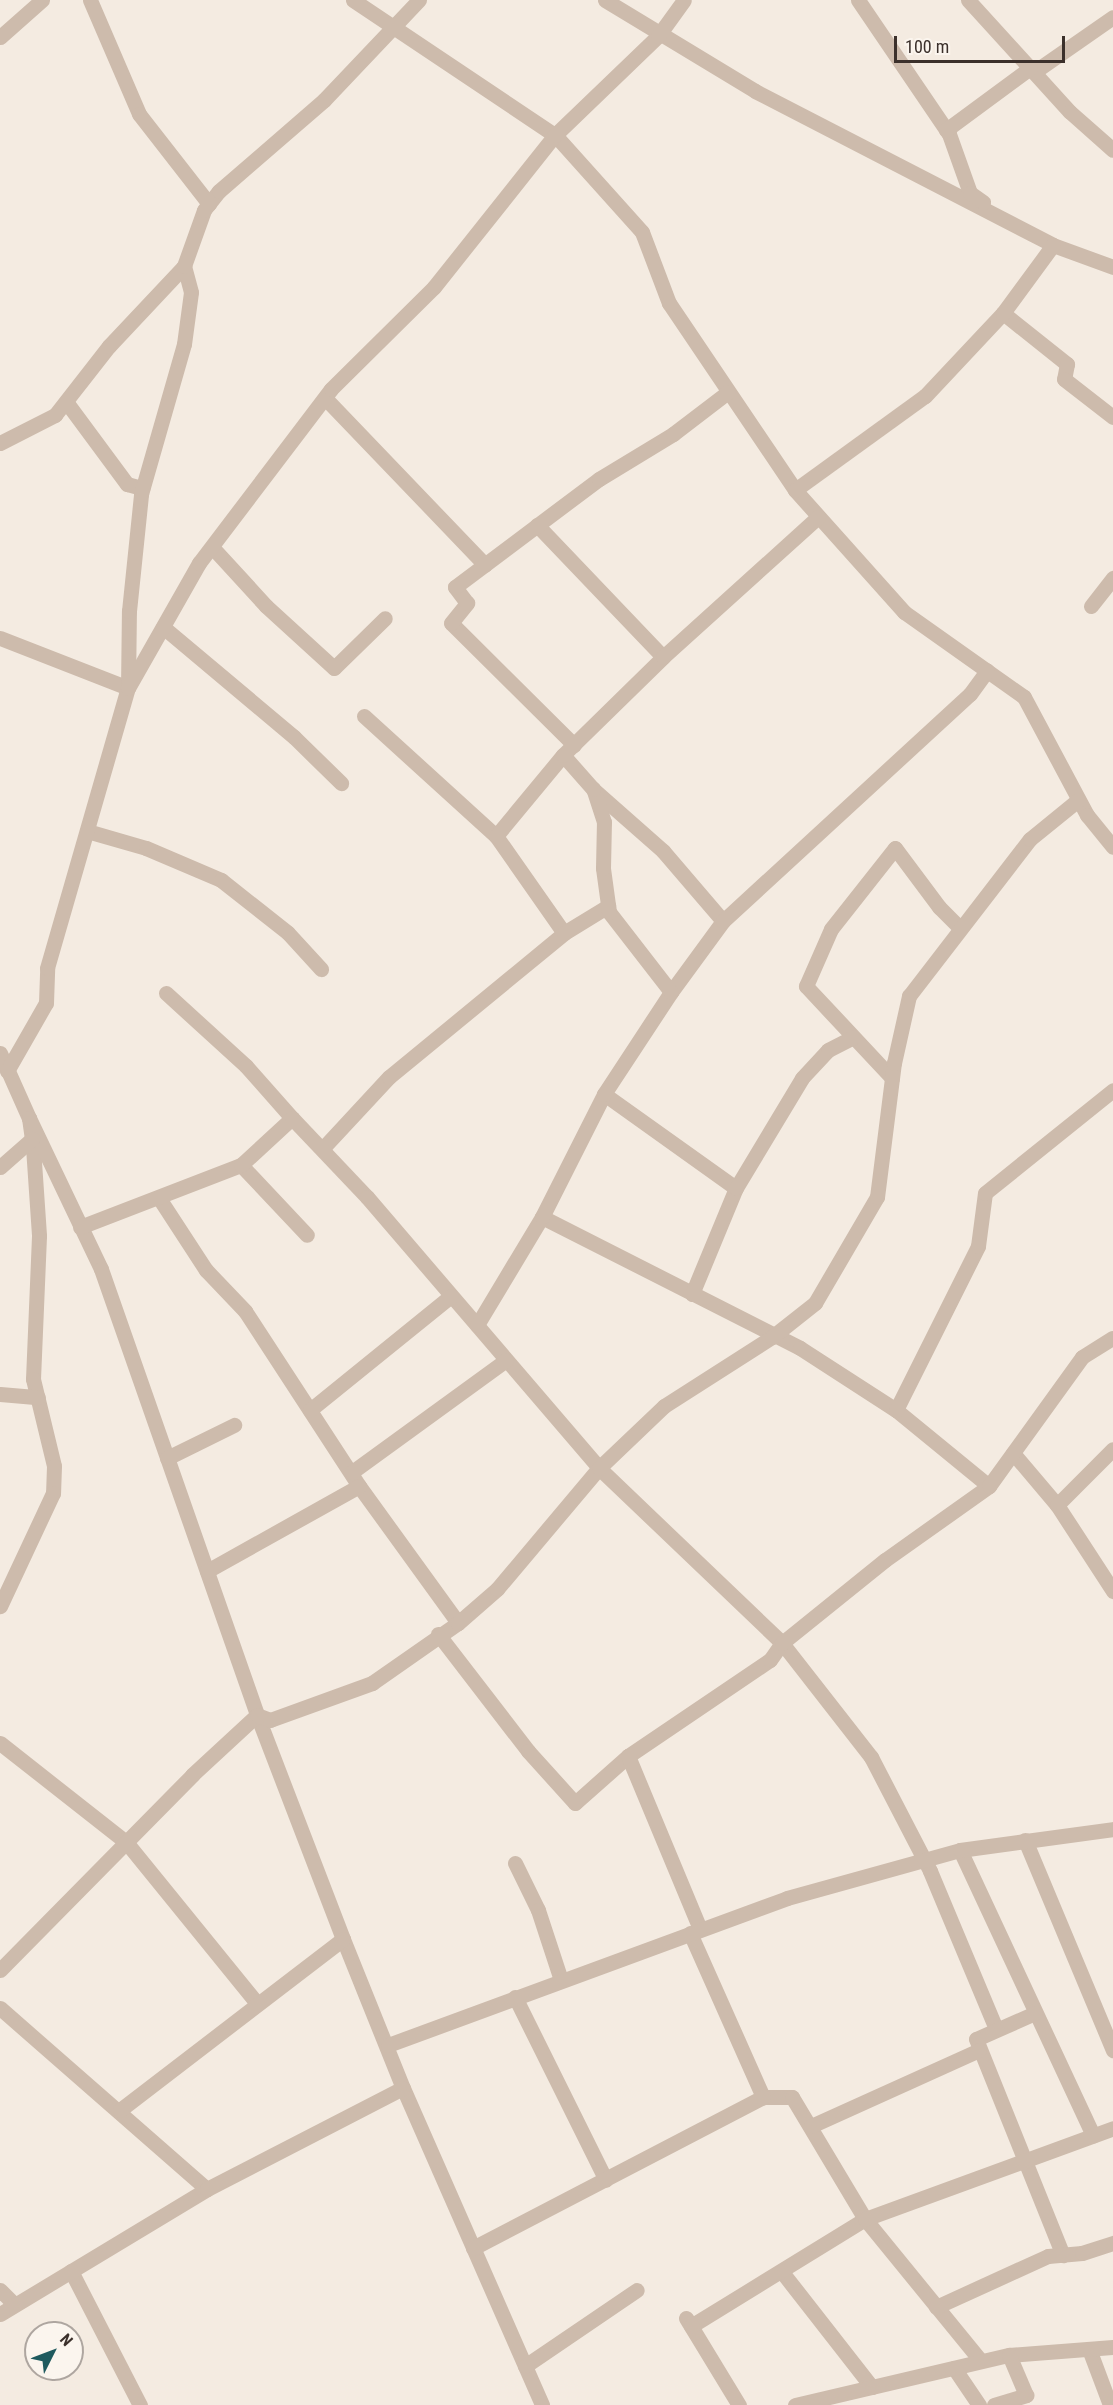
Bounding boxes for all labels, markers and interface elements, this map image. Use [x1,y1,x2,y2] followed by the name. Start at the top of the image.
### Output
[897,24,1068,62] scale bar
[905,36,949,57] text: 100 m
[24,2321,84,2381] north arrow
[56,2330,77,2350] text: N

